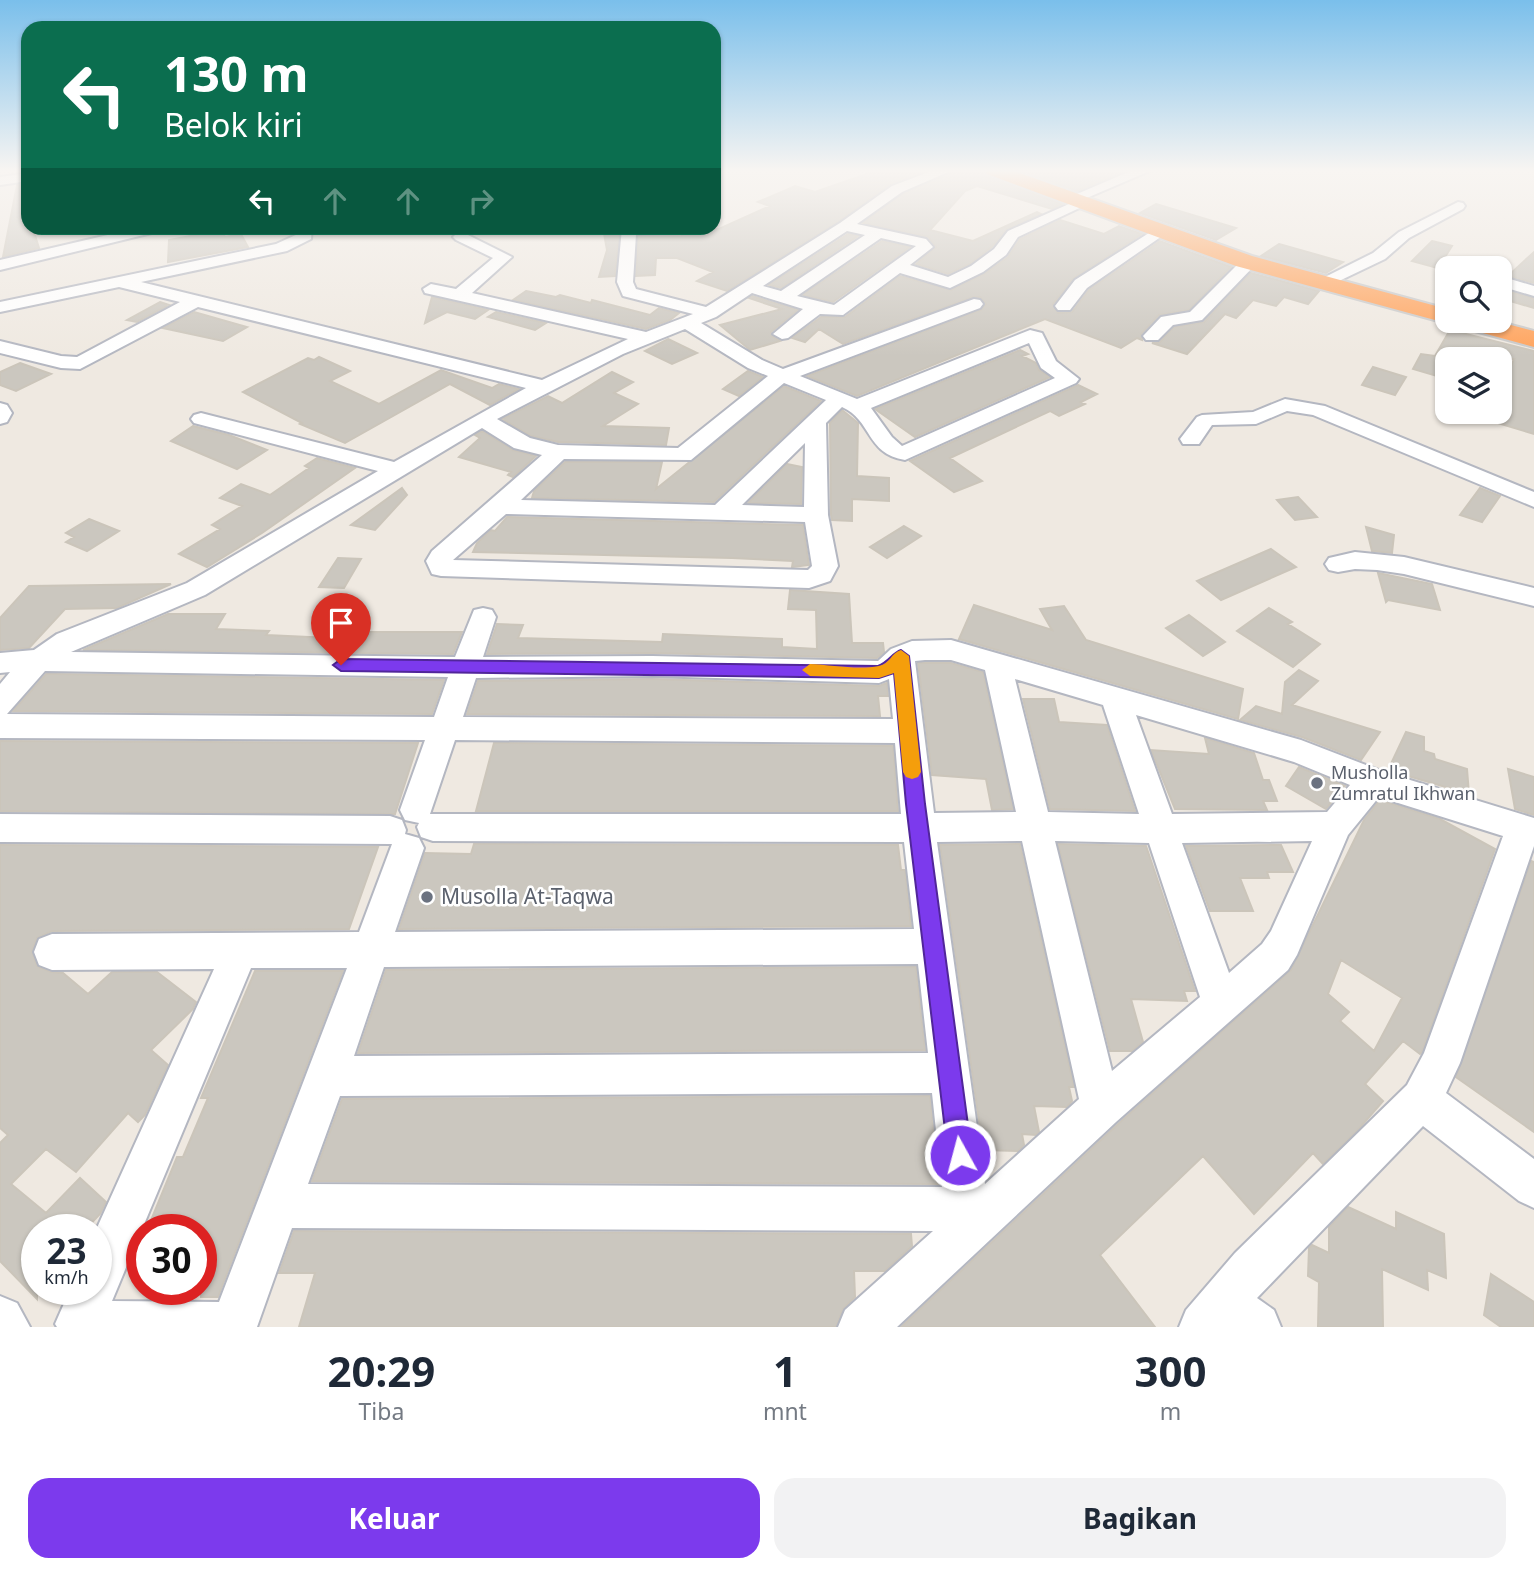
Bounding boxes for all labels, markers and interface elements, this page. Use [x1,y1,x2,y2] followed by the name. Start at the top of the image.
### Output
[164,40,309,106] text: 130 m
[49,49,140,140] icon: left
[164,103,303,146] text: Belok kiri
[243,182,281,220] icon: left
[316,182,354,220] icon: ahead
[389,182,427,220] icon: ahead
[462,182,500,220] icon: right
[1435,256,1512,424] map controls
[1435,256,1512,333] button: search
[1435,347,1512,424] button: layers
[311,593,371,665] pin
[322,604,360,642] icon: arrive
[1331,760,1476,805] place label: Musholla Zumratul Ikhwan
[1309,775,1325,791] marker: Musholla Zumratul Ikhwan
[441,882,614,910] place label: Musolla At-Taqwa
[419,889,435,905] marker: Musolla At-Taqwa
[923,1118,997,1192] position arrow
[126,1214,217,1305] speed limit sign: 30
[46,1227,87,1274] text: 23
[44,1265,89,1289] text: km/h
[327,1342,435,1399] text: 20:29
[773,1342,797,1399] text: 1
[1134,1342,1206,1399] text: 300
[359,1395,404,1427] text: Tiba
[763,1395,807,1427] text: mnt
[1160,1395,1181,1427] text: m
[28,1478,760,1558] button: Keluar
[774,1478,1506,1558] button: Bagikan

